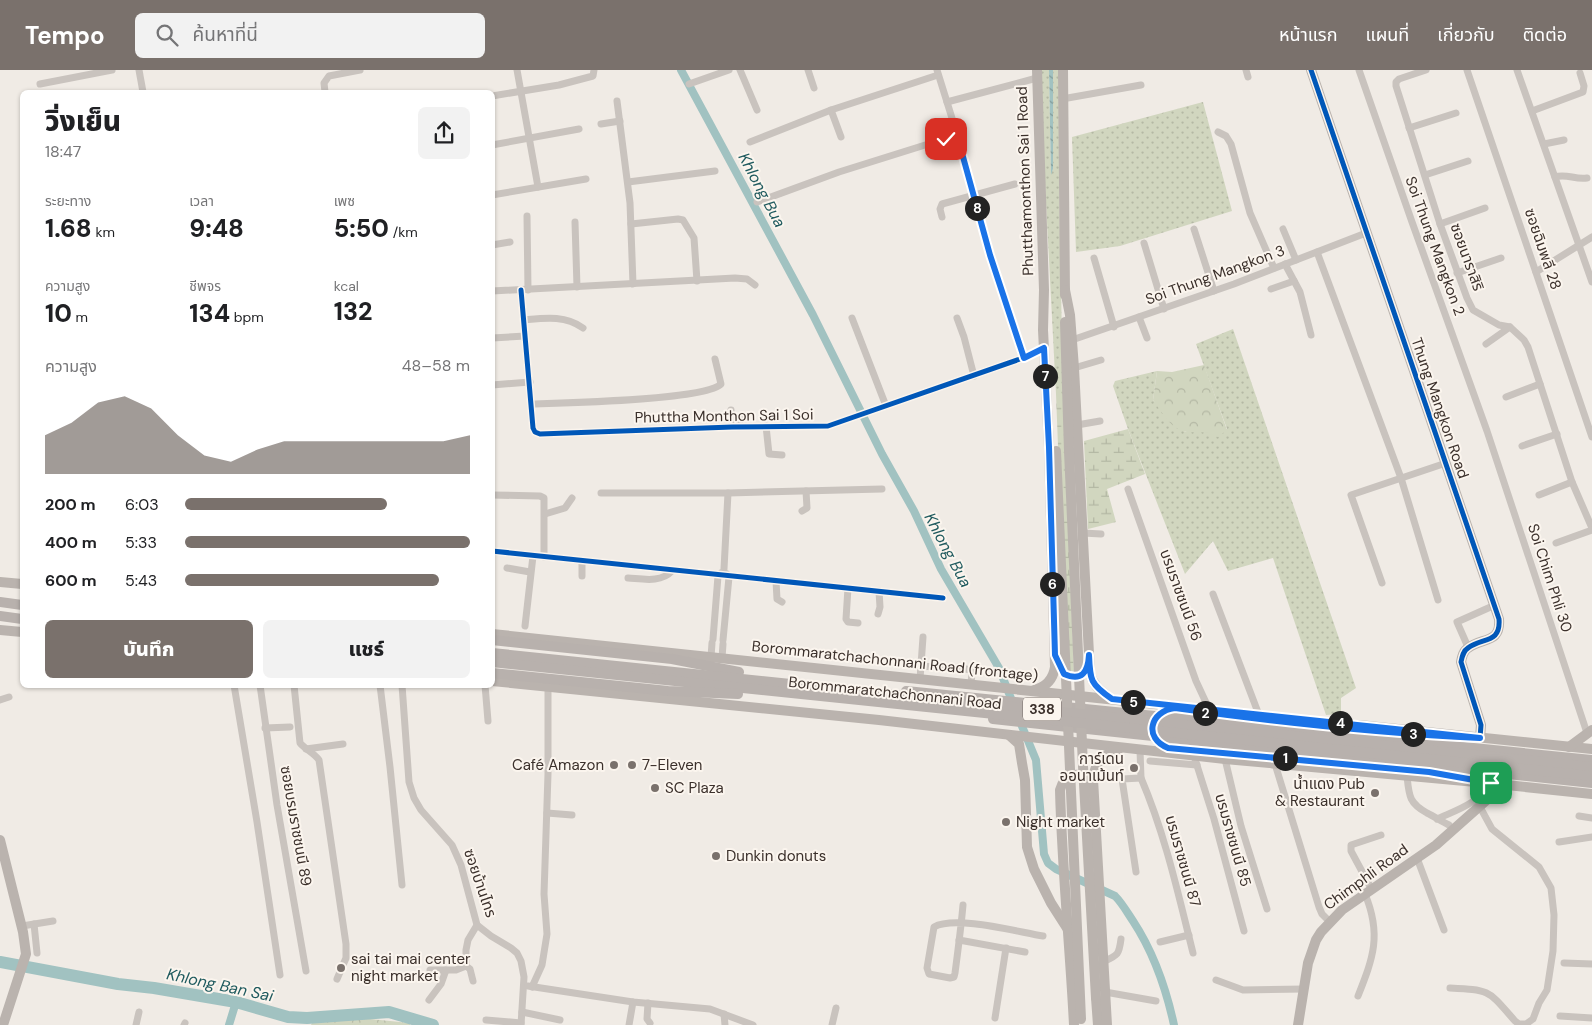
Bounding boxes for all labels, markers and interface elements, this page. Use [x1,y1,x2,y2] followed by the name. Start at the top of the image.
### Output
[135,13,485,58] search box
[25,20,105,51] text: Tempo
[153,21,181,49] icon: search
[193,22,258,47] text: ค้นหาที่นี่
[1279,23,1337,47] text: หน้าแรก
[1365,23,1409,47] text: แผนที่
[1437,23,1495,47] text: เกี่ยวกับ
[1523,23,1567,47] text: ติดต่อ
[1012,86,1038,276] street label: Phutthamonthon Sai 1 Road
[45,103,121,140] text: วิ่งเย็น
[418,107,470,159] button: share
[925,118,967,160] pin
[932,125,960,153] icon: check
[45,141,81,162] text: 18:47
[733,149,791,231] water label: Khlong Bua
[1401,174,1469,318] street label: Soi Thung Mangkon 2
[45,192,91,210] text: ระยะทาง
[189,192,214,210] text: เวลา
[334,192,355,210] text: เพซ
[964,196,990,220] pin: 8
[973,199,982,217] text: 8
[1520,206,1566,292] street label: ซอยฉิมพลี 28
[45,212,92,245] text: 1.68
[189,212,244,245] text: 9:48
[334,212,389,245] text: 5:50
[1446,220,1488,294] street label: ซอยนาราสิริ
[92,223,115,241] text: km
[389,223,418,241] text: /km
[1143,240,1287,310] street label: Soi Thung Mangkon 3
[45,277,90,295] text: ความสูง
[189,277,221,295] text: ชีพจร
[334,277,359,295] text: kcal
[334,295,372,328] text: 132
[45,297,72,330] text: 10
[189,297,230,330] text: 134
[72,308,88,326] text: m
[230,308,264,326] text: bpm
[1406,335,1474,481] street label: Thung Mangkon Road
[402,355,470,376] text: 48–58 m
[45,356,97,377] text: ความสูง
[1032,364,1058,388] pin: 7
[1042,367,1049,385] text: 7
[634,404,814,428] street label: Phuttha Monthon Sai 1 Soi
[45,494,96,515] text: 200 m
[125,494,159,515] text: 6:03
[919,509,977,591] water label: Khlong Bua
[1523,521,1577,635] street label: Soi Chim Phli 30
[45,532,97,553] text: 400 m
[125,532,157,553] text: 5:33
[1155,546,1207,644] street label: บรมราชชนนี 56
[45,570,97,591] text: 600 m
[125,570,157,591] text: 5:43
[1040,572,1064,596] pin: 6
[1048,575,1057,593] text: 6
[45,620,253,678] button: บันทึก
[263,620,470,678] button: แชร์
[751,636,1039,686] street label: Borommaratchachonnani Road (frontage)
[787,672,1003,714] street label: Borommaratchachonnani Road
[1120,690,1146,714] pin: 5
[1129,693,1138,711] text: 5
[1023,698,1061,720] road number: 338
[1192,700,1218,726] pin: 2
[1201,704,1210,722] text: 2
[1328,710,1352,736] pin: 4
[1336,714,1345,732] text: 4
[1400,722,1426,746] pin: 3
[1409,725,1418,743] text: 3
[1272,746,1298,770] pin: 1
[1060,749,1124,786] place label: การ์เดน ออนาเม้นท์
[1283,749,1288,767] text: 1
[512,755,604,775] place label: Café Amazon
[642,755,702,775] place label: 7-Eleven
[608,759,620,771] marker: Café Amazon
[626,759,638,771] marker: 7-Eleven
[1128,762,1140,774] marker: การ์เดน ออนาเม้นท์
[1470,762,1512,804] pin
[276,764,316,888] street label: ซอยบรมราชชนนี 89
[1477,769,1505,797] icon: arrive
[1275,773,1365,811] place label: น้ำแดง Pub & Restaurant
[665,778,724,798] place label: SC Plaza
[649,782,661,794] marker: SC Plaza
[1369,787,1381,799] marker: น้ำแดง Pub & Restaurant
[1210,791,1256,889] street label: บรมราชชนนี 85
[1016,812,1105,832] place label: Night market
[1160,813,1206,909] street label: บรมราชชนนี 87
[1000,816,1012,828] marker: Night market
[1320,839,1412,915] street label: Chimphli Road
[459,846,501,920] street label: ซอยบ้านไทร
[726,846,826,866] place label: Dunkin donuts
[710,850,722,862] marker: Dunkin donuts
[351,949,471,986] place label: sai tai mai center night market
[335,962,347,974] marker: sai tai mai center night market
[165,963,276,1007] water label: Khlong Ban Sai

